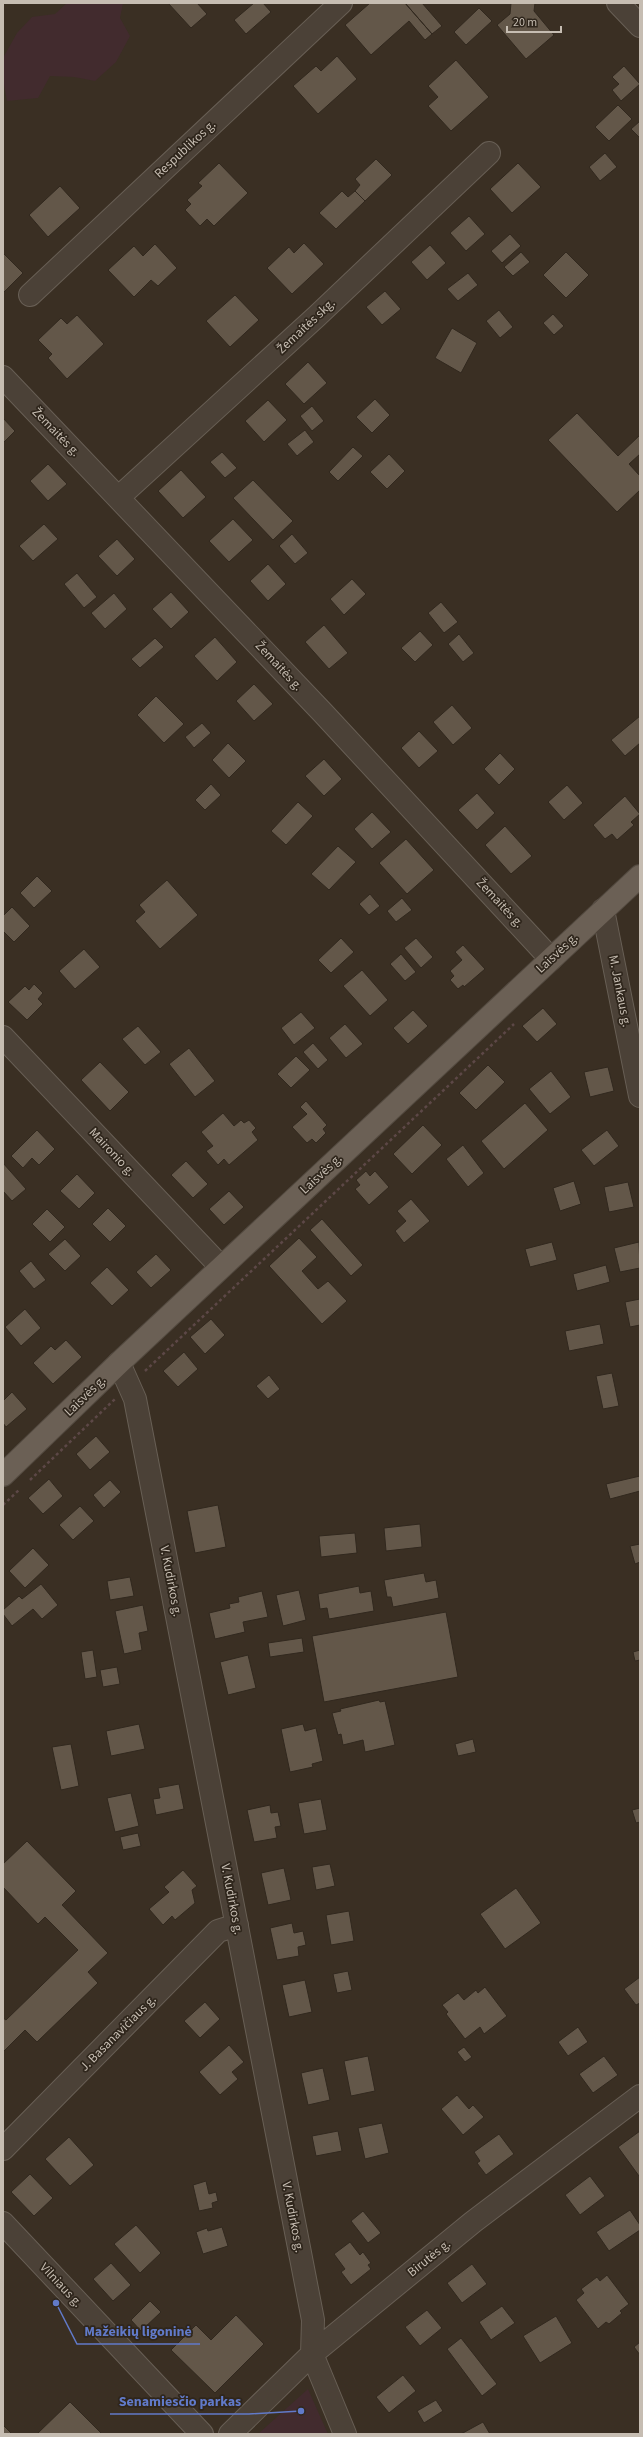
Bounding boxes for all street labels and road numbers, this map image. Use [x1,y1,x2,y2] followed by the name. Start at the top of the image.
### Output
[150,116,220,182] street label: Respublikos g.
[273,294,339,358] street label: Žemaitės skg.
[28,403,84,461] street label: Žemaitės g.
[251,637,307,695] street label: Žemaitės g.
[472,874,528,932] street label: Žemaitės g.
[532,929,582,977] street label: Laisvės g.
[604,953,636,1029] street label: M. Jankaus g.
[85,1124,139,1180] street label: Maironio g.
[296,1150,346,1198] street label: Laisvės g.
[60,1372,110,1420] street label: Laisvės g.
[155,1544,187,1618] street label: V. Kudirkos g.
[216,1862,248,1936] street label: V. Kudirkos g.
[76,1991,160,2075] street label: J. Basanavičiaus g.
[277,2180,309,2254] street label: V. Kudirkos g.
[404,2235,454,2281] street label: Birutės g.
[36,2259,86,2311] street label: Vilniaus g.

